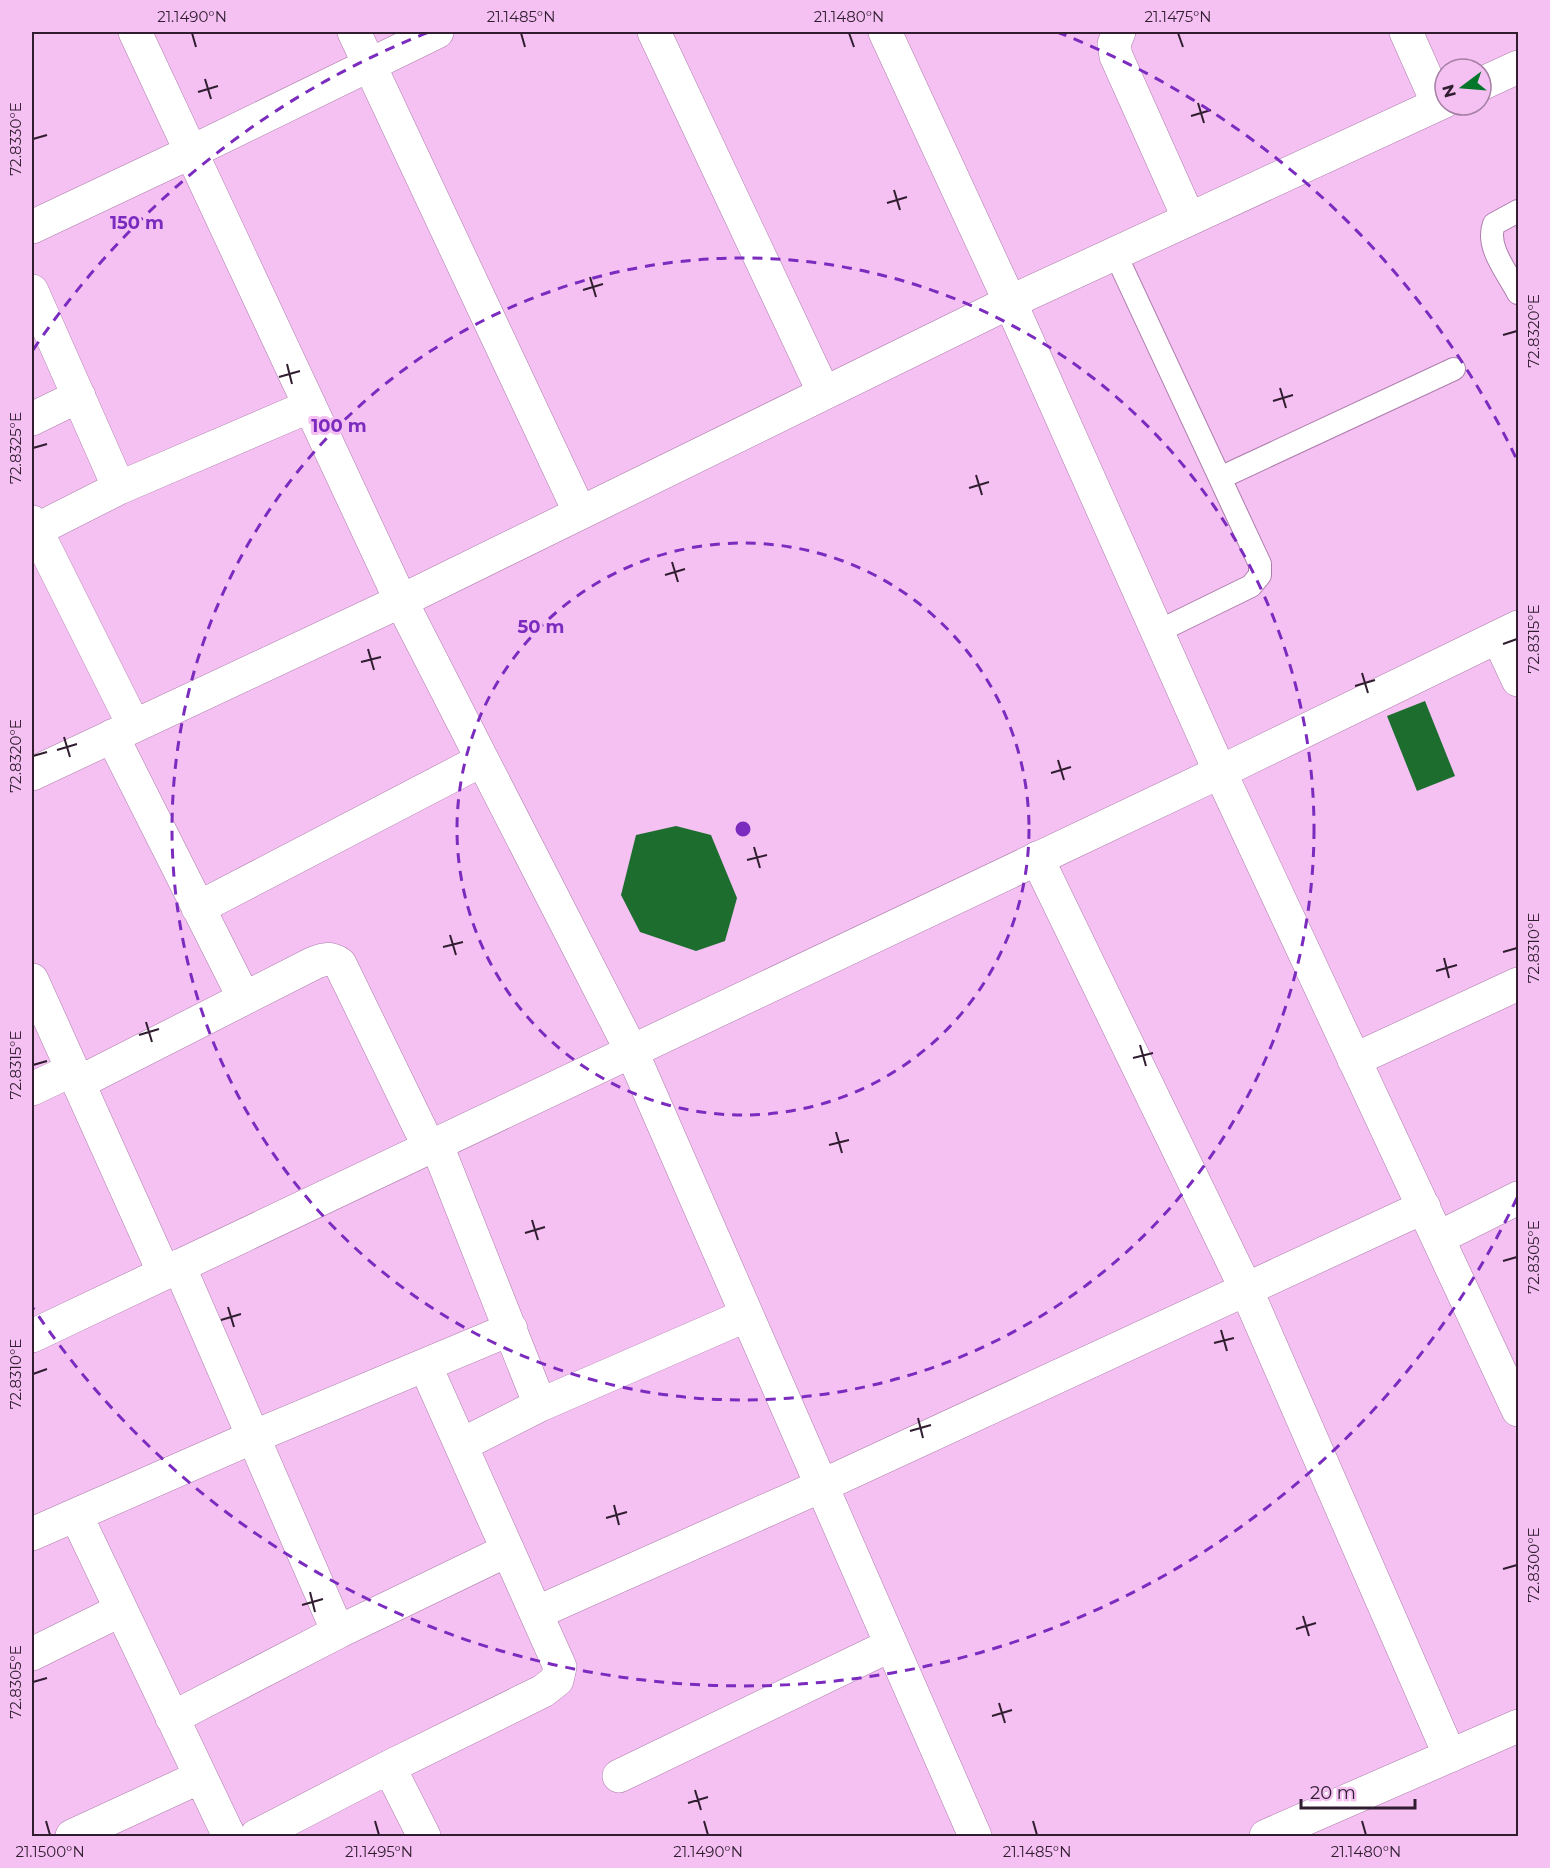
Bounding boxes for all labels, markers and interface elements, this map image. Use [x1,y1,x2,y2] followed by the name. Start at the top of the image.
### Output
[157,7,227,26] text: 21.1490°N
[487,7,555,26] text: 21.1485°N
[814,7,884,26] text: 21.1480°N
[1145,7,1211,26] text: 21.1475°N
[1433,57,1493,117] north arrow
[1438,82,1460,100] text: N
[6,102,25,176] text: 72.8330°E
[110,212,164,234] text: 150 m
[1524,294,1543,368] text: 72.8320°E
[6,412,25,484] text: 72.8325°E
[311,415,367,437] text: 100 m
[1524,605,1543,673] text: 72.8315°E
[518,616,564,638] text: 50 m
[6,719,25,793] text: 72.8320°E
[733,819,753,839] centre of rings
[1524,913,1543,983] text: 72.8310°E
[6,1031,25,1099] text: 72.8315°E
[1524,1220,1543,1294] text: 72.8305°E
[6,1339,25,1409] text: 72.8310°E
[1524,1527,1543,1603] text: 72.8300°E
[6,1645,25,1719] text: 72.8305°E
[1301,1772,1415,1810] scale bar
[1310,1782,1356,1804] text: 20 m
[15,1842,85,1861] text: 21.1500°N
[345,1842,413,1861] text: 21.1495°N
[673,1842,743,1861] text: 21.1490°N
[1003,1842,1071,1861] text: 21.1485°N
[1331,1842,1401,1861] text: 21.1480°N

